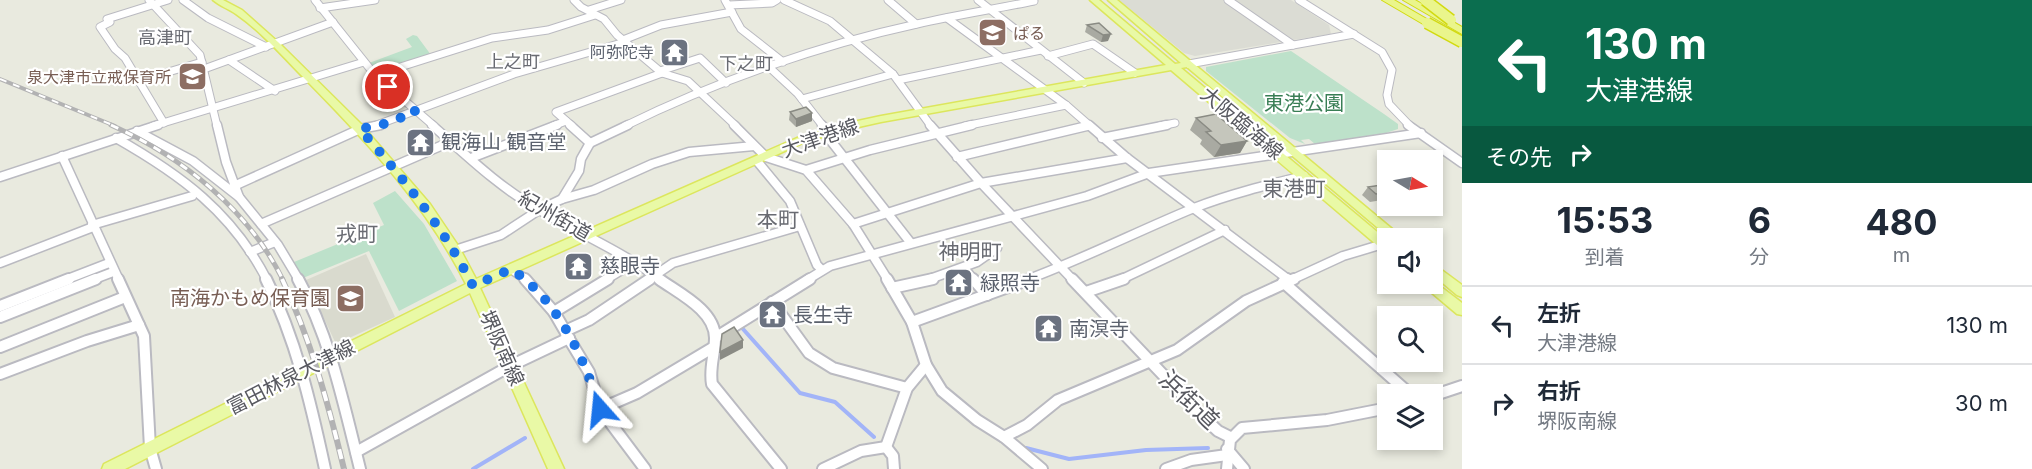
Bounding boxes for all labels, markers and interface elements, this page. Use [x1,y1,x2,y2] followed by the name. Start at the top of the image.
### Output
[976,17,1008,49] school or university icon: ぱる
[1585,18,1707,69] text: 130 m
[1013,23,1045,43] place label: ぱる
[1486,24,1564,102] icon: left
[138,27,192,48] district label: 高津町
[659,36,691,68] temple icon: 阿弥陀寺
[590,42,654,62] place label: 阿弥陀寺
[486,51,540,72] district label: 上之町
[719,53,773,74] district label: 下之町
[176,61,208,93] school or university icon: 泉大津市立戒保育所
[362,61,413,112] pin
[27,67,171,87] place label: 泉大津市立戒保育所
[371,70,404,103] icon: arrive
[1585,74,1693,107] text: 大津港線
[1196,82,1288,164] street label: 大阪臨海線
[1264,91,1344,115] park label: 東港公園
[778,114,862,162] street label: 大津港線
[404,126,436,158] temple icon: 観海山 観音堂
[441,130,567,154] place label: 観海山 観音堂
[1564,138,1597,171] icon: right
[1486,144,1552,170] text: その先
[1377,150,1443,216] north arrow
[1377,150,1443,450] map controls
[1263,176,1326,201] district label: 東港町
[514,186,596,246] street label: 紀州街道
[1556,198,1653,242] text: 15:53
[1748,198,1771,242] text: 6
[1865,200,1938,244] text: 480
[757,207,799,232] district label: 本町
[336,221,378,246] district label: 戎町
[1377,228,1443,294] button: sound
[939,239,1002,264] district label: 神明町
[1893,243,1910,267] text: m
[1585,245,1625,269] text: 到着
[1749,245,1769,269] text: 分
[563,250,595,282] temple icon: 慈眼寺
[600,254,660,278] place label: 慈眼寺
[943,267,975,299] temple icon: 緑照寺
[980,271,1040,295] place label: 緑照寺
[335,282,367,314] school or university icon: 南海かもめ保育園
[170,286,330,310] place label: 南海かもめ保育園
[756,299,788,331] temple icon: 長生寺
[1537,300,1581,326] text: 左折
[793,303,853,327] place label: 長生寺
[1377,306,1443,372] button: search
[475,307,529,389] street label: 堺阪南線
[1486,309,1519,342] icon: left
[1946,312,2008,338] text: 130 m
[1032,313,1064,345] temple icon: 南溟寺
[1069,317,1129,341] place label: 南溟寺
[1537,331,1617,355] text: 大津港線
[223,335,359,419] street label: 富田林泉大津線
[1153,364,1225,435] street label: 浜街道
[568,377,632,441] position arrow
[1537,378,1581,404] text: 右折
[1377,384,1443,450] button: layers
[1486,387,1519,420] icon: right
[1955,390,2008,416] text: 30 m
[1537,409,1617,433] text: 堺阪南線

